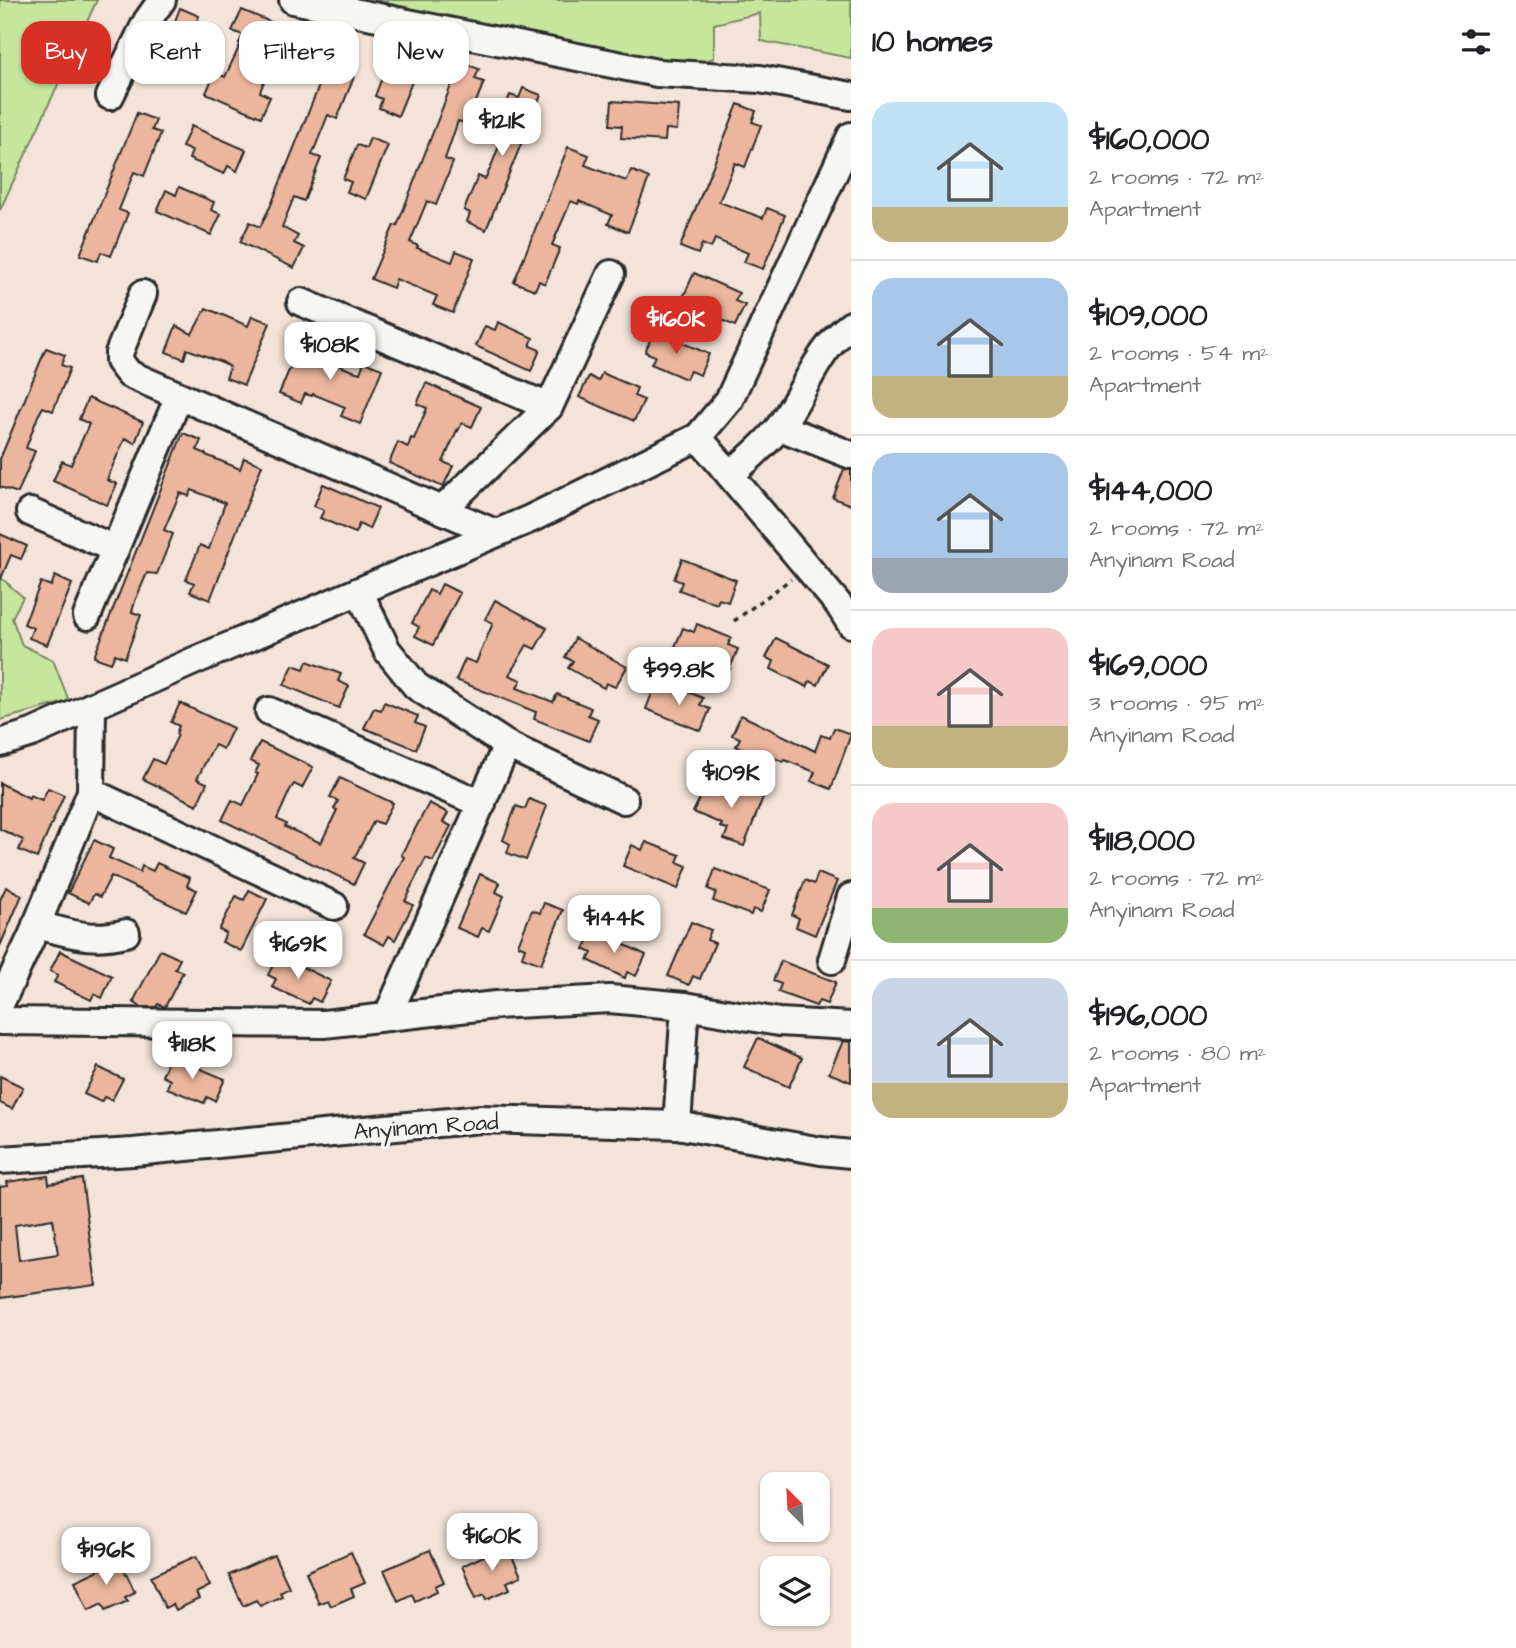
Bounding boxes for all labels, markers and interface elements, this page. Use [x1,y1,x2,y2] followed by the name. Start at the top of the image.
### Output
[21,21,111,84] chip: Buy
[125,21,225,84] chip: Rent
[239,21,359,84] chip: Filters
[373,21,469,84] chip: New
[872,21,993,63] text: 10 homes
[1457,23,1495,61] icon: filters
[453,99,551,158] pin: $121K
[479,105,525,137] text: $121K
[1089,119,1209,161] text: $160,000
[928,130,1012,214] icon: home
[1089,161,1264,193] text: 2 rooms · 72 m²
[1089,193,1201,225] text: Apartment
[1089,295,1208,337] text: $109,000
[627,296,725,356] pin: $160K
[647,303,705,335] text: $160K
[928,306,1012,390] icon: home
[281,322,379,382] pin: $108K
[300,329,360,361] text: $108K
[1089,337,1269,369] text: 2 rooms · 54 m²
[1089,369,1201,401] text: Apartment
[1089,470,1213,512] text: $144,000
[928,481,1012,565] icon: home
[1089,512,1264,544] text: 2 rooms · 72 m²
[1089,544,1234,576] text: Anyinam Road
[1089,645,1208,687] text: $169,000
[622,648,736,707] pin: $99.8K
[643,654,715,686] text: $99.8K
[928,656,1012,740] icon: home
[1089,687,1265,719] text: 3 rooms · 95 m²
[1089,719,1234,751] text: Anyinam Road
[682,750,780,810] pin: $109K
[702,757,760,789] text: $109K
[1089,820,1195,862] text: $118,000
[928,831,1012,915] icon: home
[1089,862,1264,894] text: 2 rooms · 72 m²
[1089,894,1234,926] text: Anyinam Road
[565,895,663,955] pin: $144K
[584,902,644,934] text: $144K
[249,922,347,981] pin: $169K
[269,928,327,960] text: $169K
[1089,995,1208,1037] text: $196,000
[928,1006,1012,1090] icon: home
[143,1021,241,1081] pin: $118K
[168,1028,216,1060] text: $118K
[1089,1037,1266,1069] text: 2 rooms · 80 m²
[1089,1069,1201,1101] text: Apartment
[352,1106,500,1149] street label: Anyinam Road
[760,1472,830,1542] north arrow
[760,1472,830,1626] map controls
[443,1514,541,1573] pin: $160K
[463,1520,521,1552] text: $160K
[57,1528,155,1587] pin: $196K
[77,1534,135,1566] text: $196K
[760,1556,830,1626] button: layers

